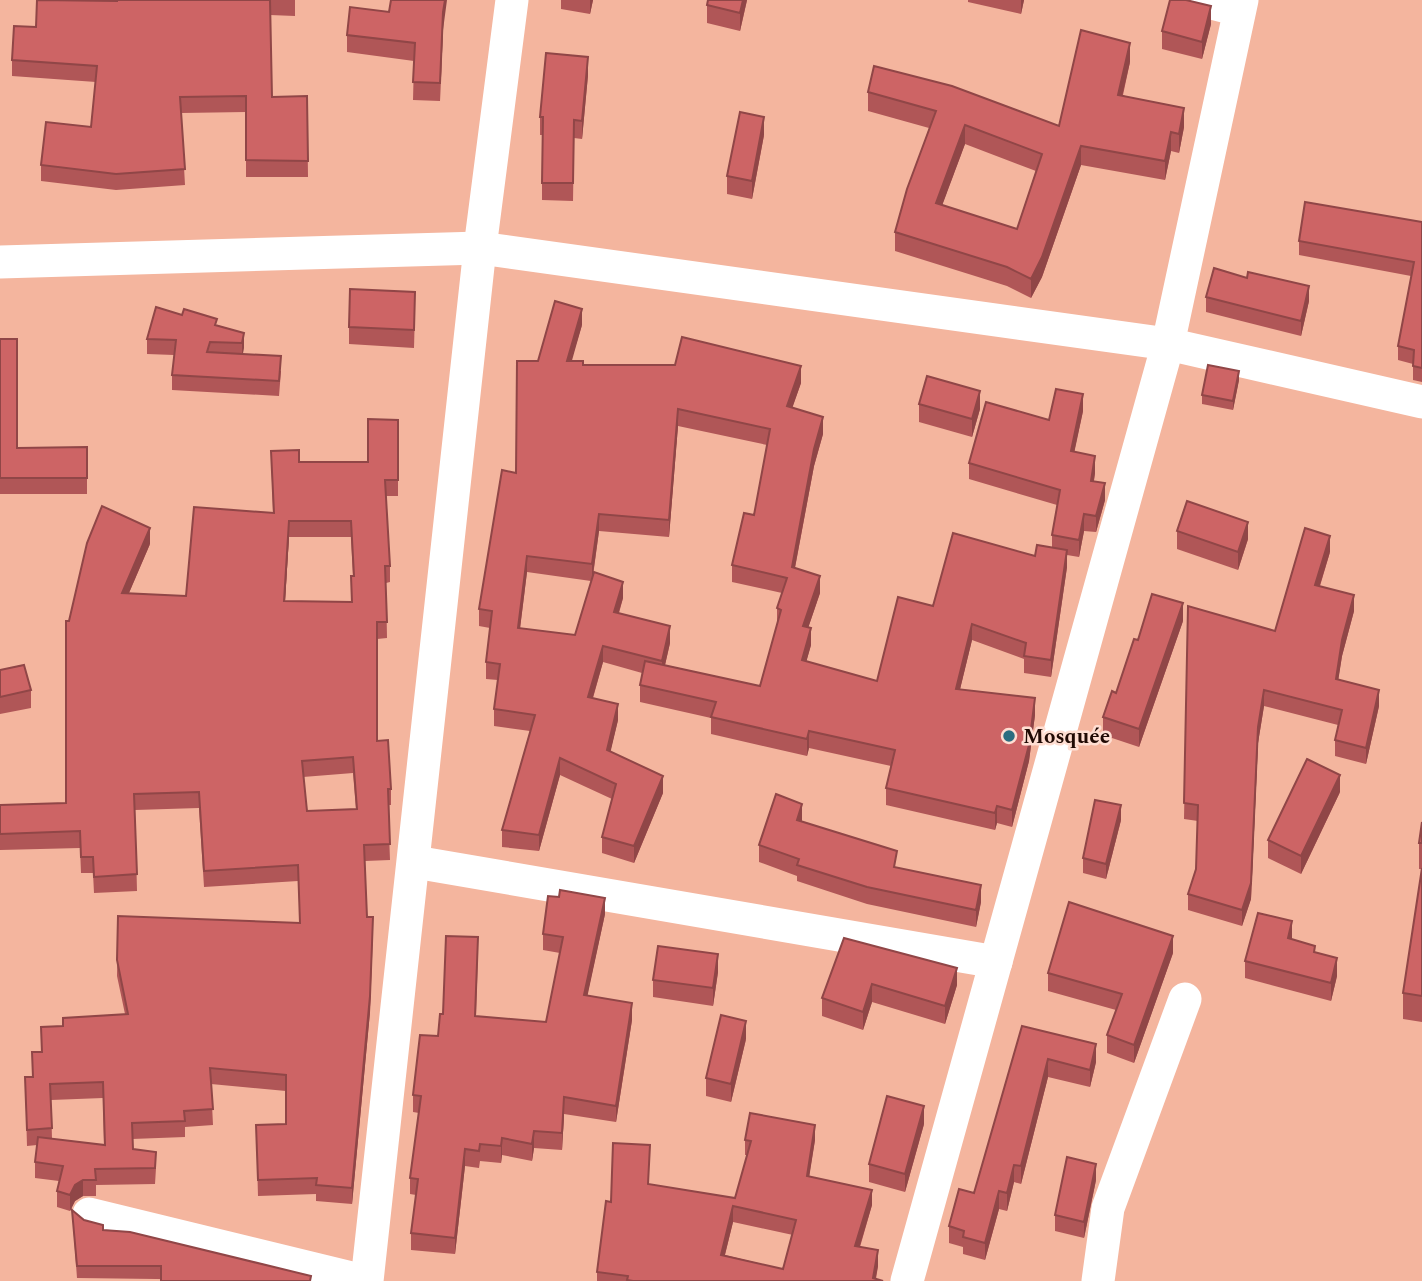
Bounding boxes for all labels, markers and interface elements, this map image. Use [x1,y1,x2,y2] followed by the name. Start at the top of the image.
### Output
[1023,721,1110,753] place label: Mosquée
[1001,728,1017,744] marker: Mosquée

